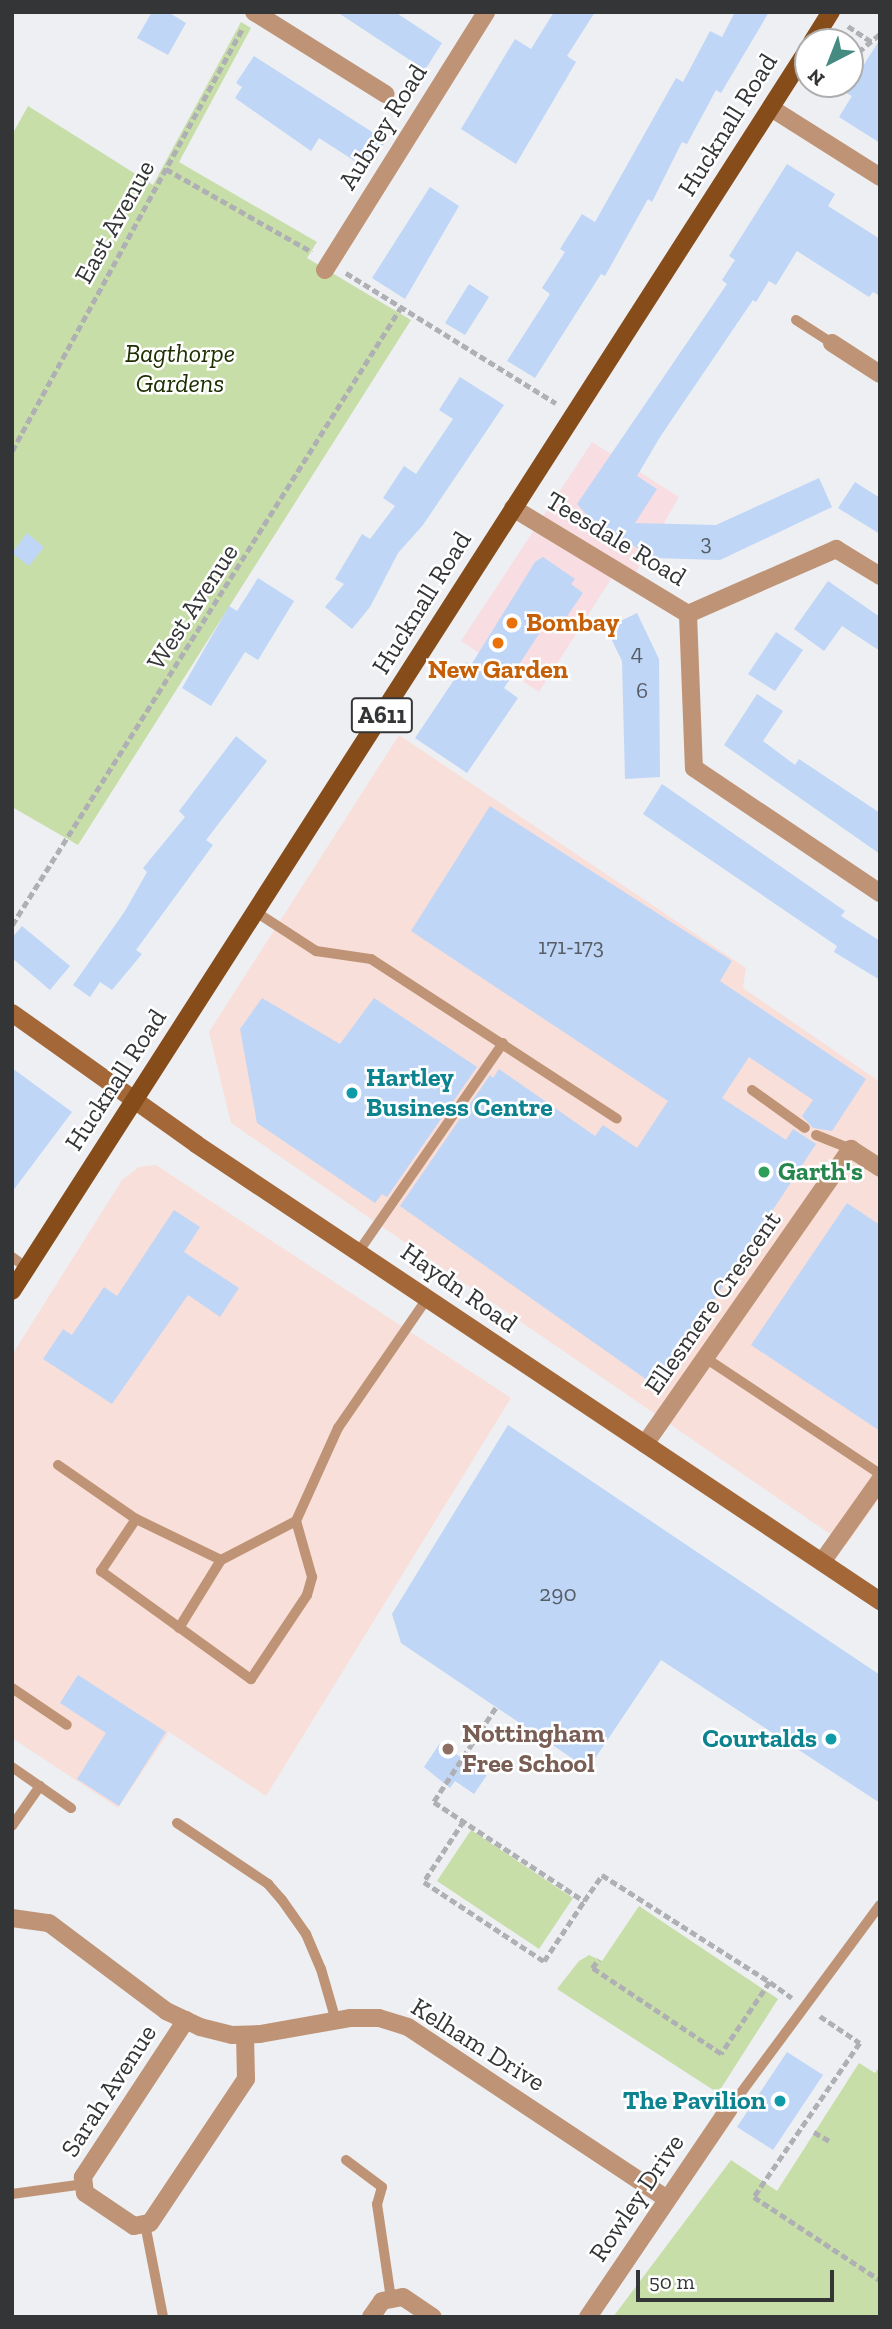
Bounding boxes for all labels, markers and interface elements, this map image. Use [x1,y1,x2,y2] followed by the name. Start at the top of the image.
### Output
[794,28,864,98] north arrow
[672,48,784,202] street label: Hucknall Road
[332,58,434,196] street label: Aubrey Road
[803,64,829,91] text: N
[68,154,162,290] street label: East Avenue
[125,338,235,400] park label: Bagthorpe Gardens
[540,485,692,593] street label: Teesdale Road
[366,526,478,680] street label: Hucknall Road
[700,528,712,556] house number: 3
[141,538,245,676] street label: West Avenue
[526,607,619,639] place label: Bombay
[504,615,520,631] marker: Bombay
[490,635,506,651] marker: New Garden
[631,638,643,666] house number: 4
[427,654,569,686] place label: New Garden
[636,676,648,704] house number: 6
[350,694,414,736] road number: A611
[538,932,604,960] house number: 171-173
[59,1003,173,1157] street label: Hucknall Road
[366,1062,553,1124] place label: Hartley Business Centre
[344,1085,360,1101] marker: Hartley Business Centre
[778,1156,863,1188] place label: Garth's
[756,1164,772,1180] marker: Garth's
[638,1205,788,1401] street label: Ellesmere Crescent
[395,1236,523,1340] street label: Haydn Road
[539,1579,577,1607] house number: 290
[462,1718,604,1780] place label: Nottingham Free School
[702,1723,817,1755] place label: Courtalds
[823,1731,839,1747] marker: Courtalds
[440,1741,456,1757] marker: Nottingham Free School
[405,1992,551,2098] street label: Kelham Drive
[54,2018,164,2164] street label: Sarah Avenue
[623,2085,766,2117] place label: The Pavilion
[772,2093,788,2109] marker: The Pavilion
[583,2128,691,2268] street label: Rowley Drive
[640,2256,838,2300] scale bar
[649,2269,695,2294] text: 50 m

